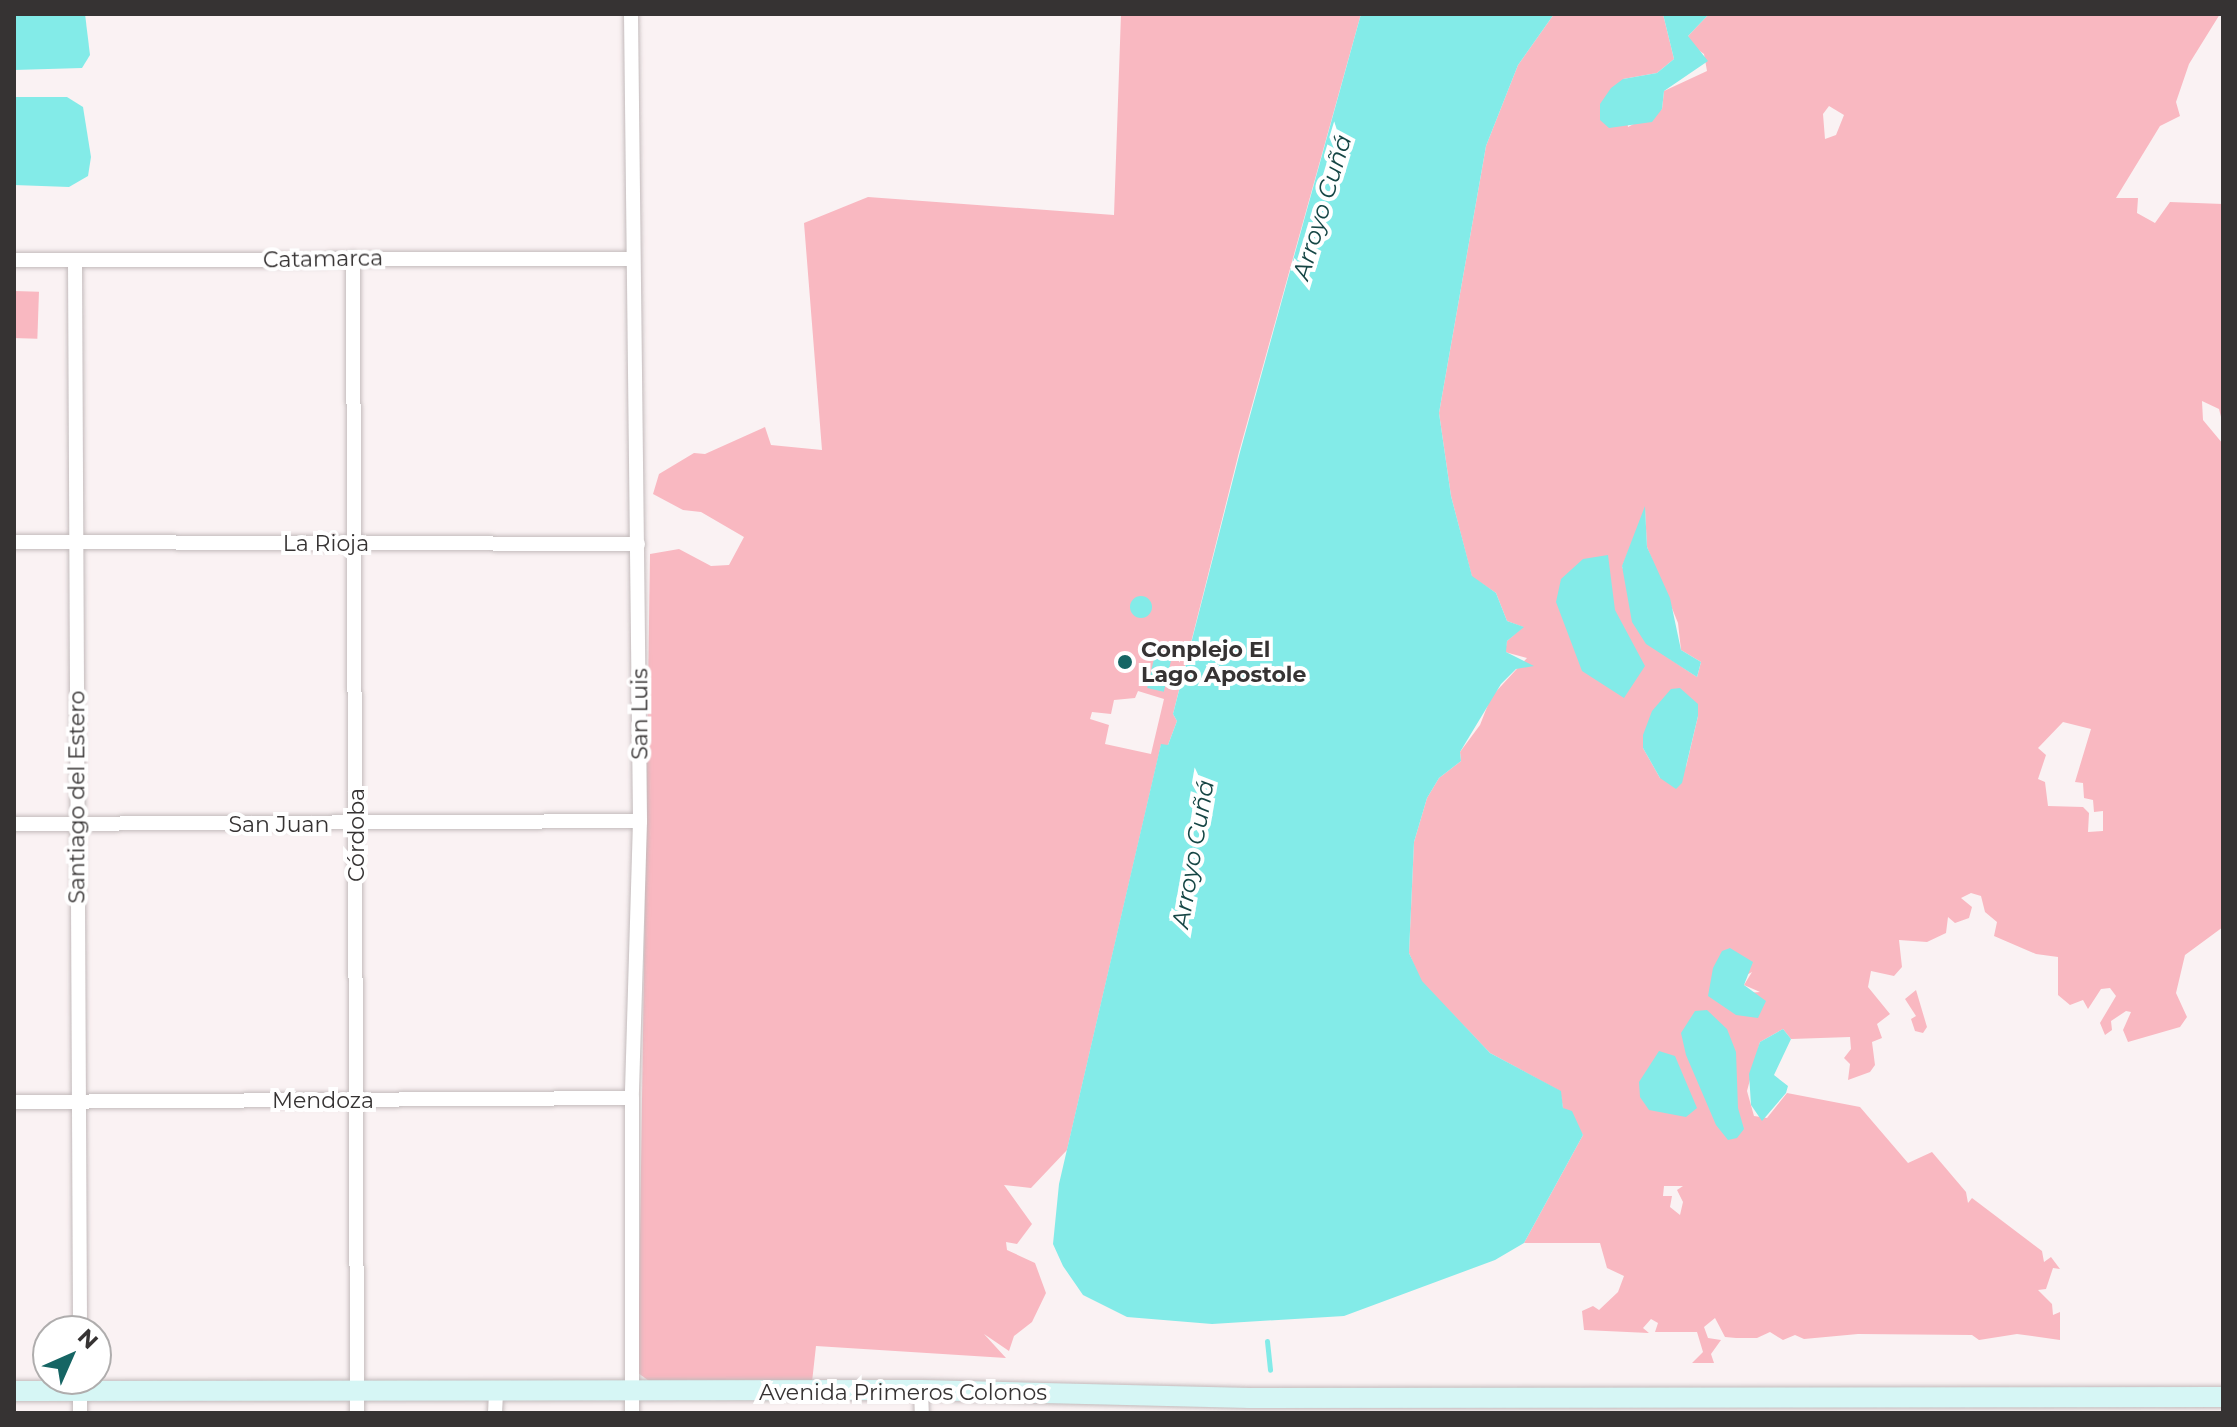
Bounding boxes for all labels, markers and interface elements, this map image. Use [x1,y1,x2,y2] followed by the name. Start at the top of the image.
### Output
[1286,131,1358,283] water label: Arroyo Cuñá
[263,245,383,273] street label: Catamarca
[283,531,369,557] street label: La Rioja
[1141,636,1306,688] place label: Conplejo El Lago Apostole
[1116,653,1134,671] marker: Conplejo El Lago Apostole
[627,668,653,760] street label: San Luis
[64,690,90,904] street label: Santiago del Estero
[1166,778,1220,930] water label: Arroyo Cuñá
[344,788,370,882] street label: Córdoba
[229,812,329,838] street label: San Juan
[272,1088,374,1114] street label: Mendoza
[32,1315,112,1395] north arrow
[72,1323,104,1355] text: N
[759,1380,1047,1406] street label: Avenida Primeros Colonos

